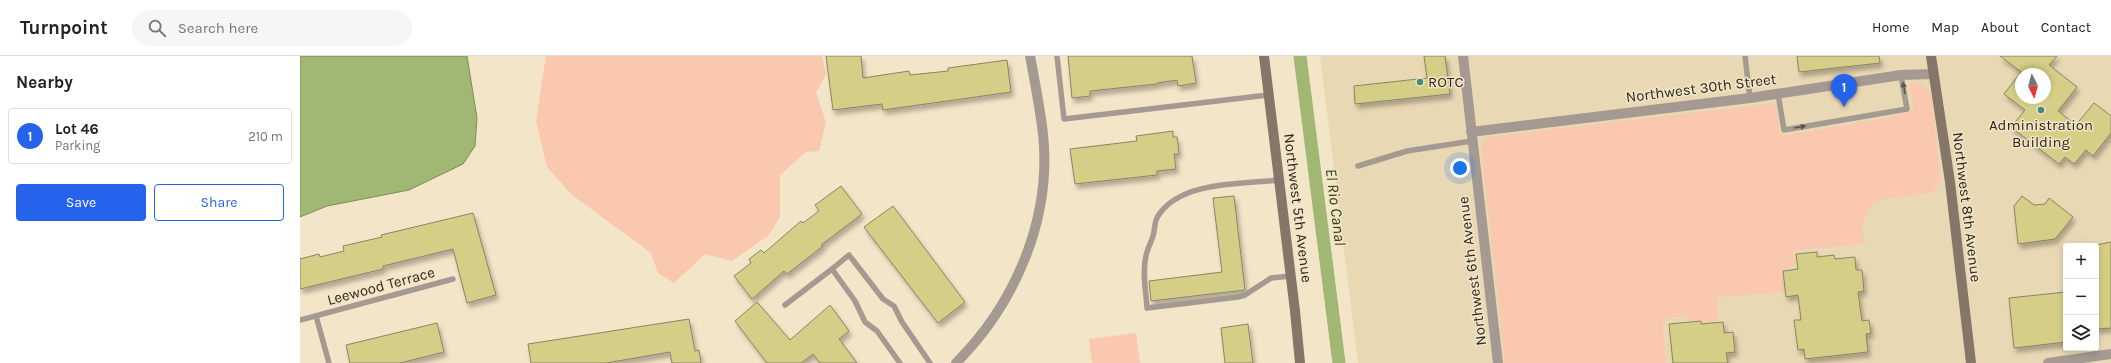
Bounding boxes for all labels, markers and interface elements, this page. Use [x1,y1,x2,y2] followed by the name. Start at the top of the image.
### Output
[132,10,412,46] search box
[20,17,108,39] text: Turnpoint
[146,17,168,39] icon: search
[178,19,258,37] text: Search here
[1872,19,1909,36] text: Home
[1931,19,1959,36] text: Map
[1981,19,2019,36] text: About
[2041,19,2091,36] text: Contact
[2015,68,2051,104] north arrow
[1625,70,1778,106] street label: Northwest 30th Street
[16,72,73,92] text: Nearby
[1428,73,1464,91] place label: ROTC
[1831,74,1857,107] pin: 1
[1415,77,1425,87] marker: ROTC
[1900,82,1906,94] one-way arrow
[2036,105,2046,115] marker: Administration Building
[1989,116,2093,151] place label: Administration Building
[55,120,99,138] text: Lot 46
[1794,124,1806,130] one-way arrow
[28,129,32,144] text: 1
[248,129,283,144] text: 210 m
[1949,131,1985,283] street label: Northwest 8th Avenue
[1280,132,1316,284] street label: Northwest 5th Avenue
[55,138,100,153] text: Parking
[1450,158,1470,178] your location
[1322,167,1350,247] water label: El Rio Canal
[16,184,146,221] button: Save
[154,184,284,221] button: Share
[1454,195,1490,347] street label: Northwest 6th Avenue
[2063,243,2099,351] map controls
[2063,243,2099,279] button: +
[325,263,437,309] street label: Leewood Terrace
[2063,279,2099,315] button: −
[2063,315,2099,351] button: layers

